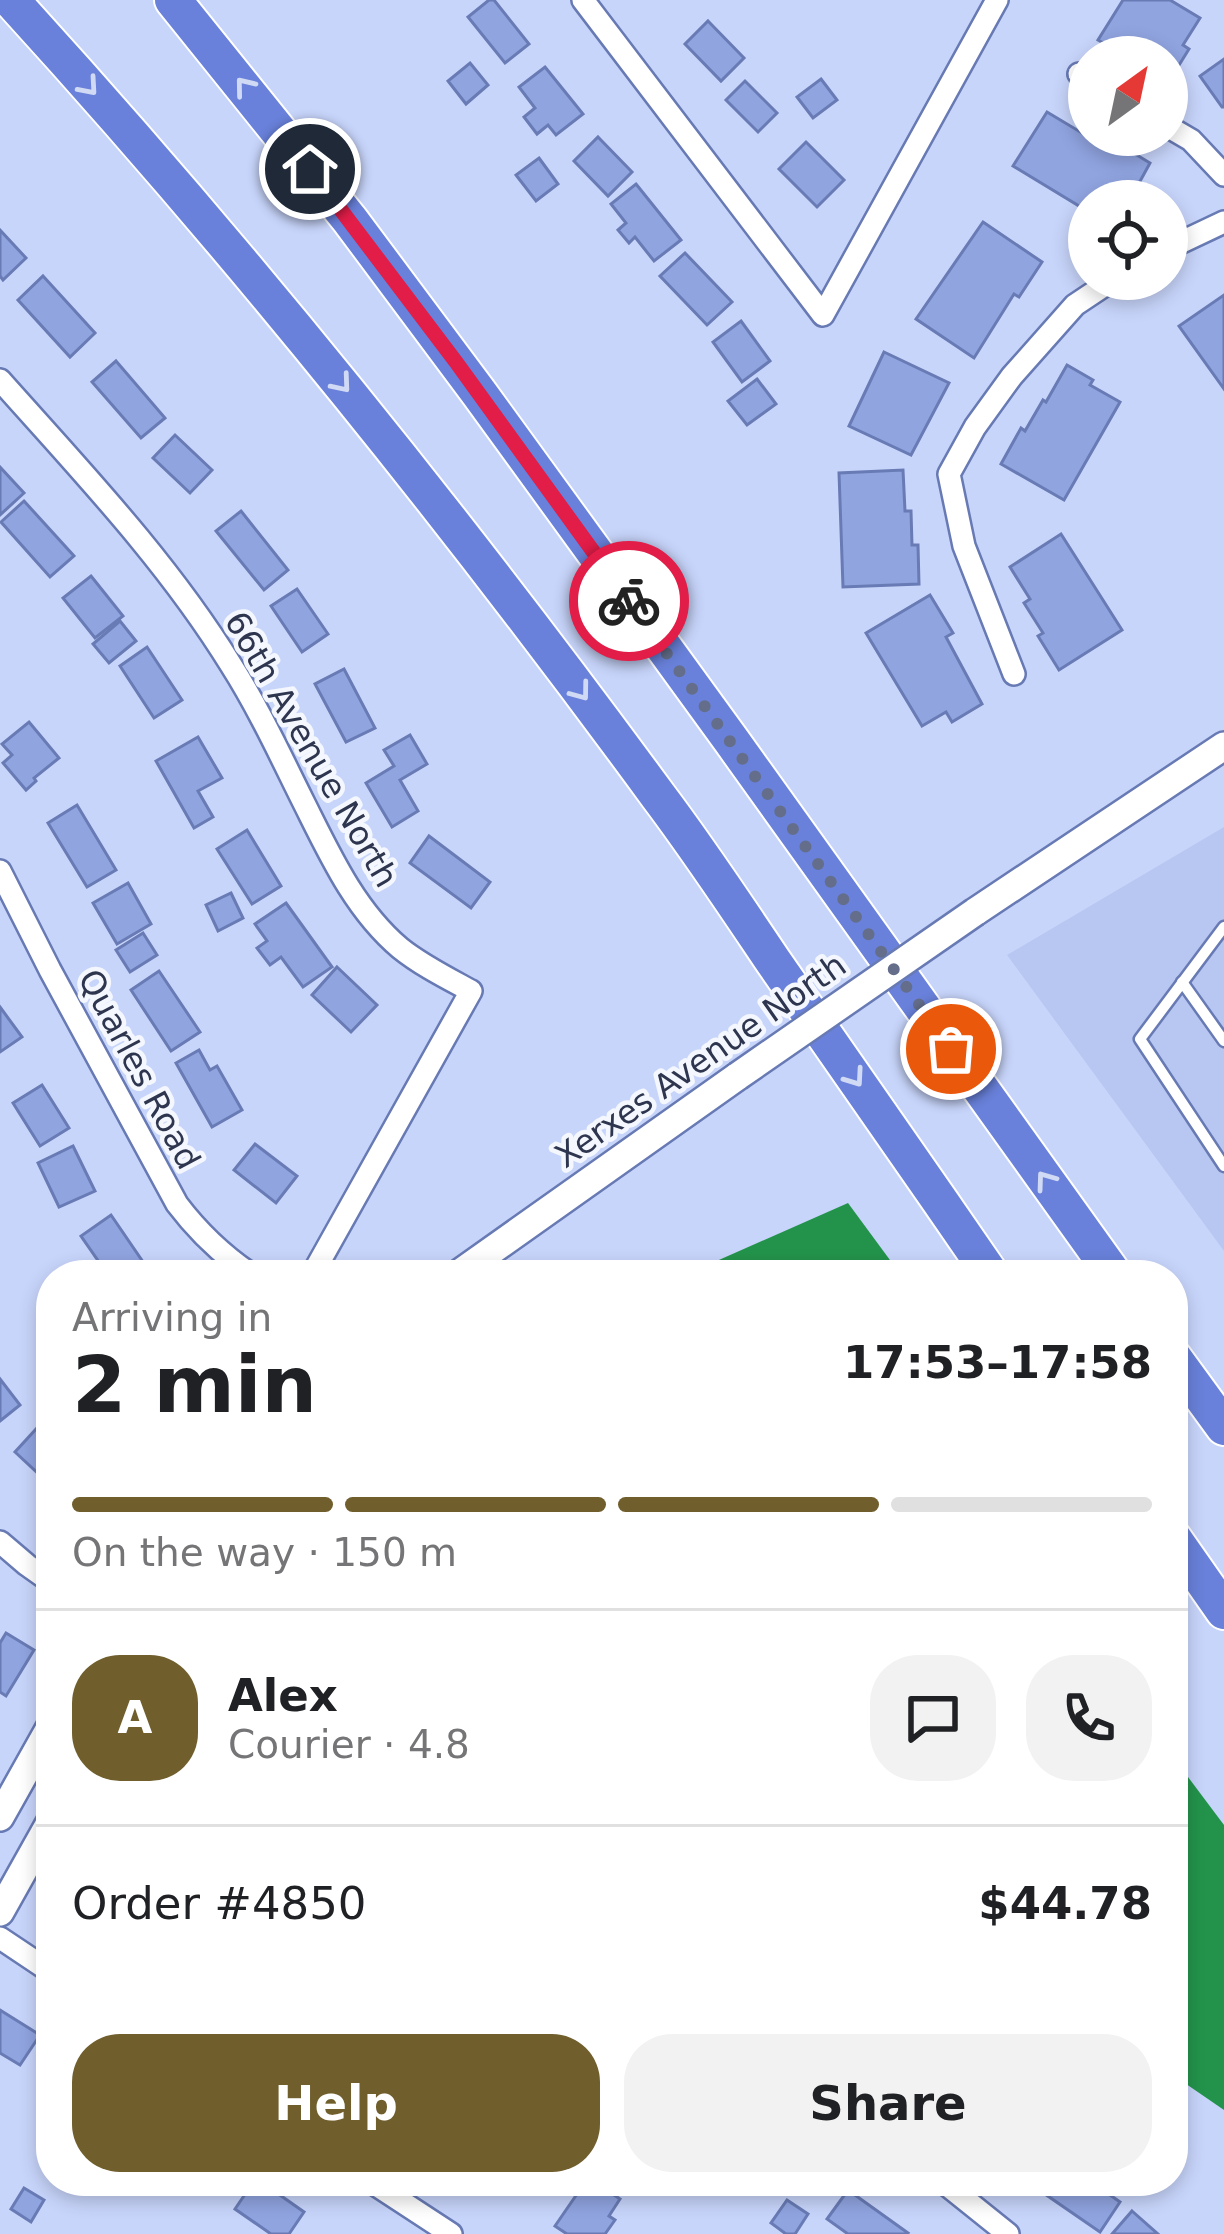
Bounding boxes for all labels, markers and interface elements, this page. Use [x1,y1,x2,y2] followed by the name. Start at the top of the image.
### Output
[1068,36,1188,156] north arrow
[1068,36,1188,300] map controls
[75,73,96,95] one-way arrow
[237,78,258,100] one-way arrow
[259,118,361,220] pin
[277,136,343,202] icon: home
[1068,180,1188,300] button: locate
[327,370,349,392] one-way arrow
[569,541,689,661] courier
[596,568,662,634] icon: bike
[217,605,406,894] street label: 66th Avenue North
[567,678,588,700] one-way arrow
[547,945,853,1176] street label: Xerxes Avenue North
[71,963,209,1176] street label: Quarles Road
[900,998,1002,1100] pin
[918,1016,984,1082] icon: bag
[841,1065,863,1087] one-way arrow
[1037,1171,1059,1193] one-way arrow
[72,1295,272,1340] text: Arriving in
[843,1336,1152,1389] text: 17:53–17:58
[72,1340,317,1430] text: 2 min
[72,1530,457,1575] text: On the way · 150 m
[870,1655,996,1781] button: chat
[1026,1655,1152,1781] button: phone
[228,1669,338,1722] text: Alex
[118,1691,152,1744] text: A
[228,1722,470,1767] text: Courier · 4.8
[72,1877,366,1930] text: Order #4850
[978,1877,1152,1930] text: $44.78
[72,2034,600,2172] button: Help
[624,2034,1152,2172] button: Share

